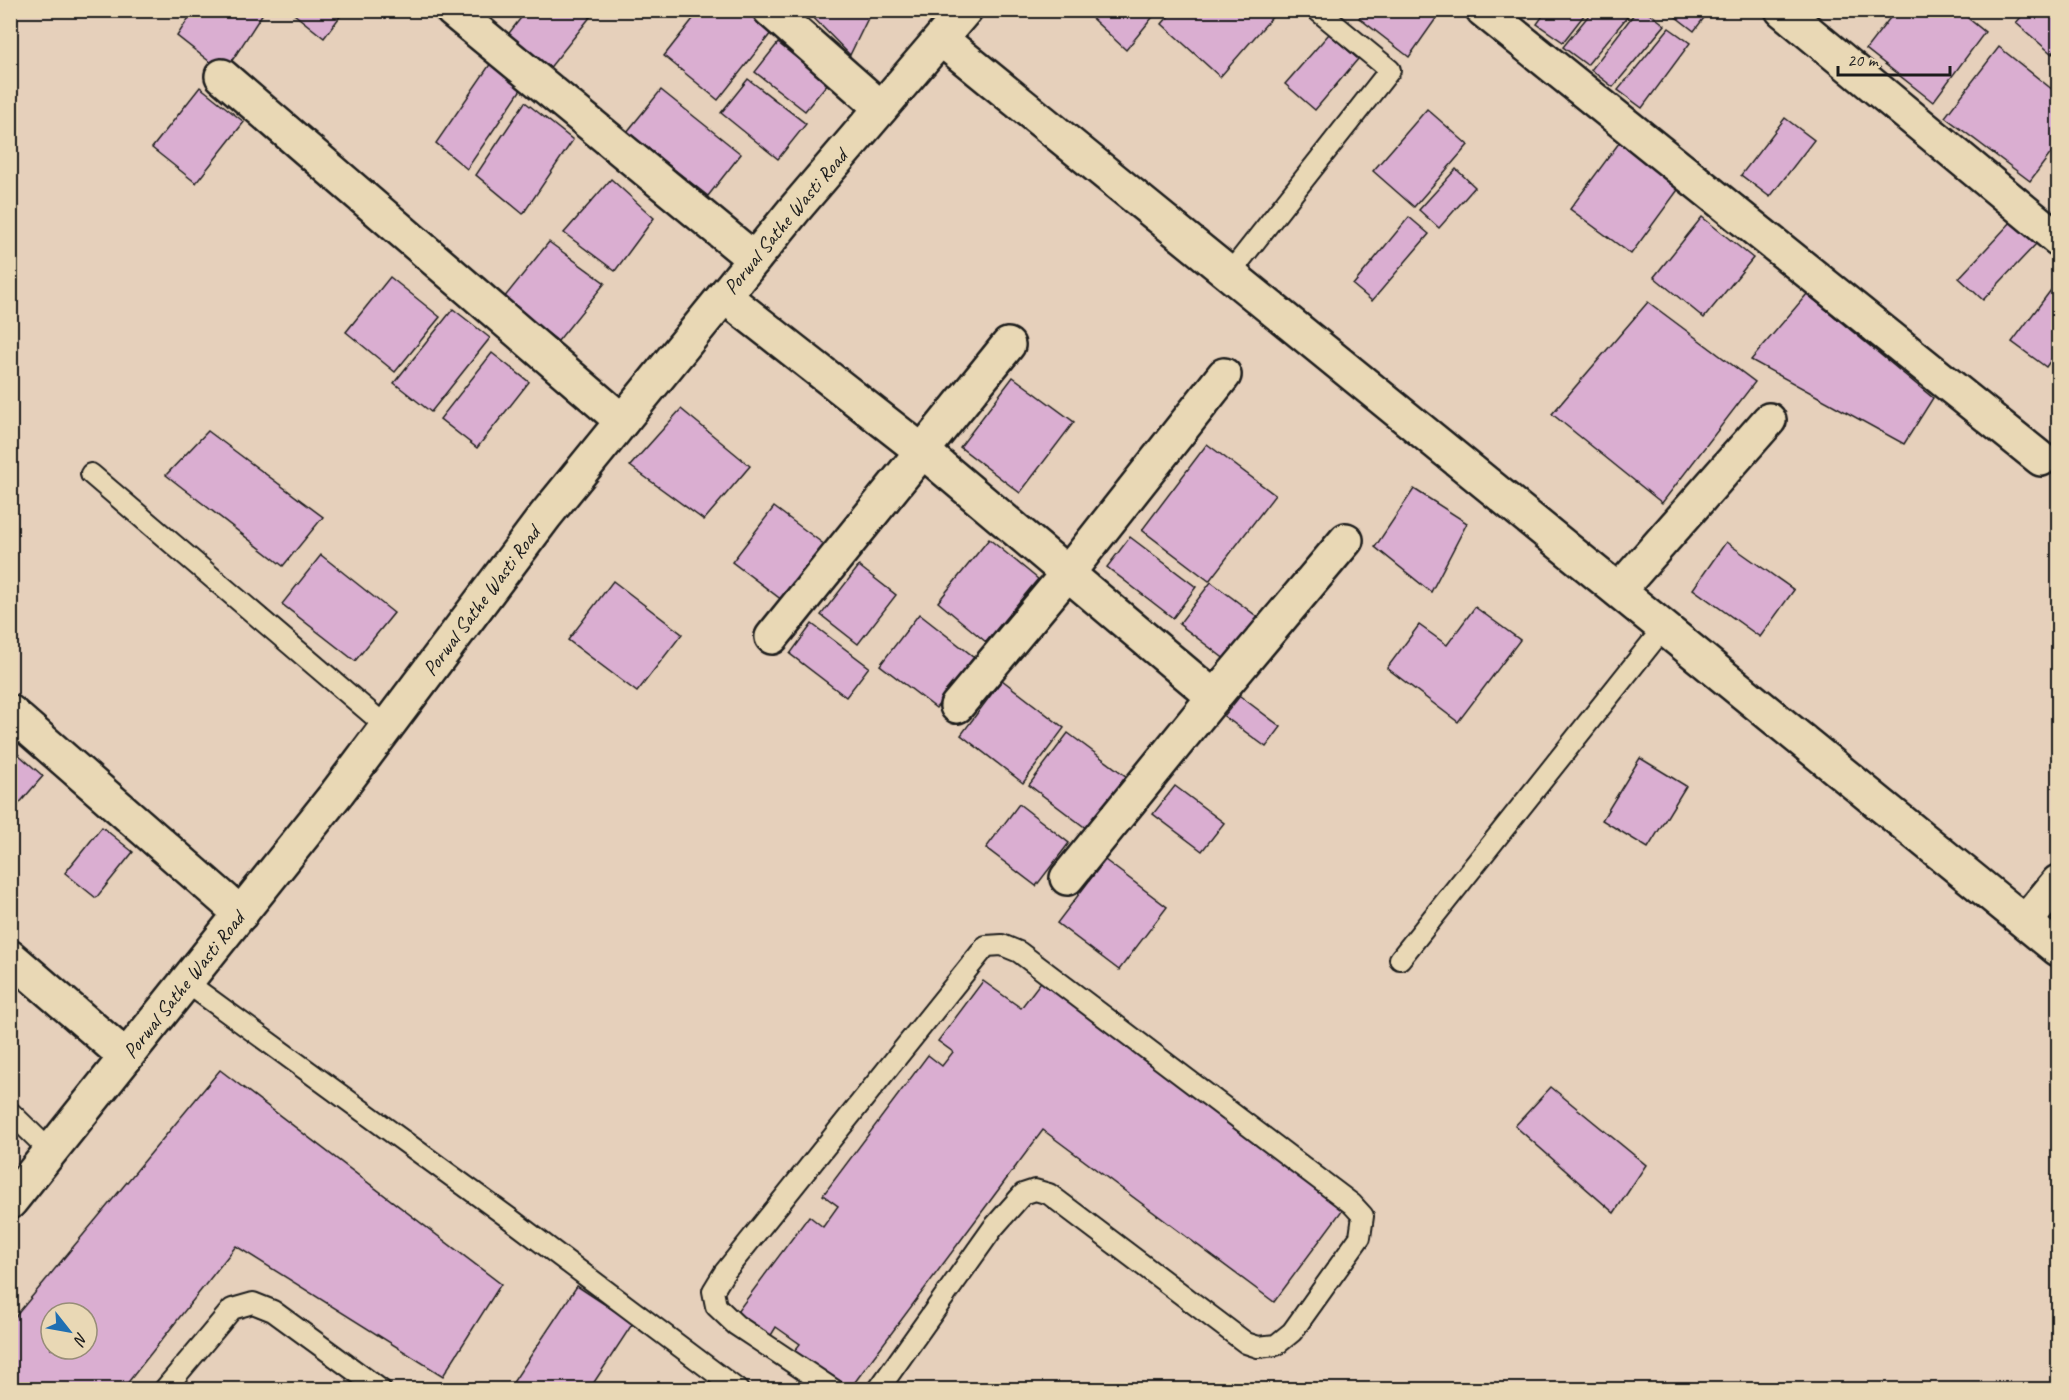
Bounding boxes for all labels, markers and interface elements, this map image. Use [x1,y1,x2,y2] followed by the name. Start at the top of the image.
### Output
[1838,39,1950,77] scale bar
[1847,49,1880,71] text: 20 m
[718,141,855,299] street label: Porwal Sathe Wasti Road
[417,518,548,681] street label: Porwal Sathe Wasti Road
[117,903,252,1063] street label: Porwal Sathe Wasti Road
[39,1301,99,1361] north arrow
[68,1329,92,1350] text: N

